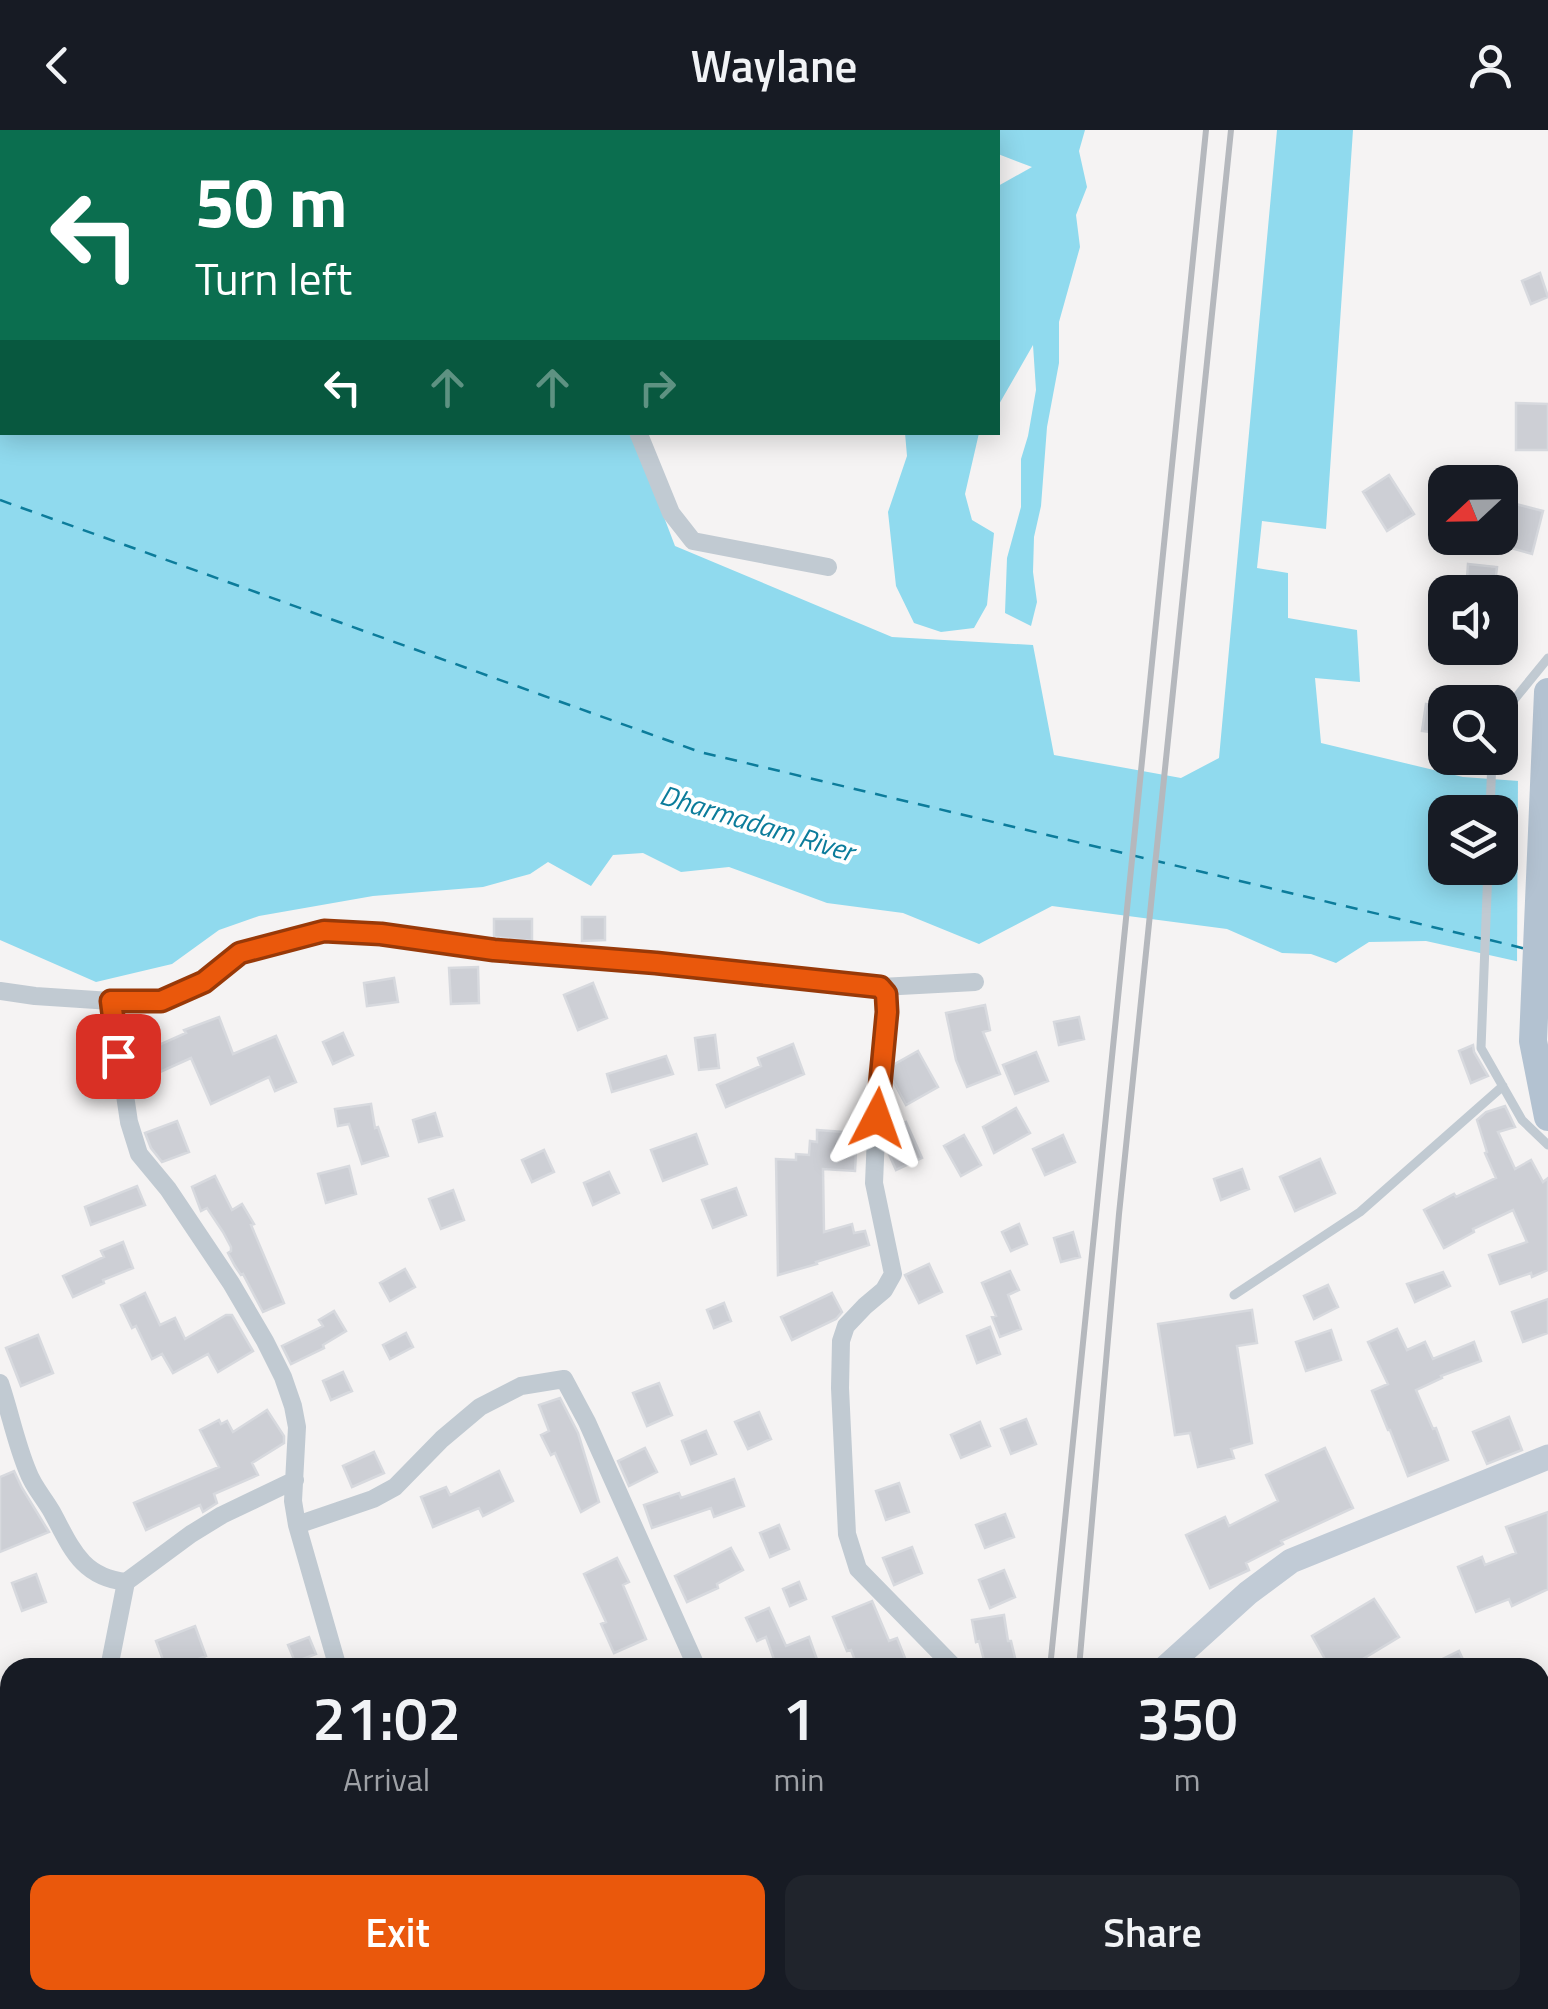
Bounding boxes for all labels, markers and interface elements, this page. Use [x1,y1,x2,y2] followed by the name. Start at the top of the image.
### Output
[691,31,857,99] text: Waylane
[30,38,85,93] icon: back
[1463,38,1518,93] icon: person
[195,148,348,254] text: 50 m
[30,170,160,300] icon: left
[195,244,352,312] text: Turn left
[315,360,370,415] icon: left
[420,360,475,415] icon: ahead
[525,360,580,415] icon: ahead
[630,360,685,415] icon: right
[1428,465,1518,555] north arrow
[1428,465,1518,885] map controls
[1428,575,1518,665] button: sound
[1428,685,1518,775] button: search
[655,773,863,873] water label: Dharmadam River
[1428,795,1518,885] button: layers
[76,1014,161,1099] pin
[91,1029,146,1084] icon: arrive
[825,1066,929,1170] position arrow
[312,1672,461,1763] text: 21:02
[782,1672,816,1763] text: 1
[1137,1672,1238,1763] text: 350
[343,1755,430,1803] text: Arrival
[773,1755,824,1803] text: min
[1174,1755,1201,1803] text: m
[30,1875,765,1990] button: Exit
[785,1875,1520,1990] button: Share

